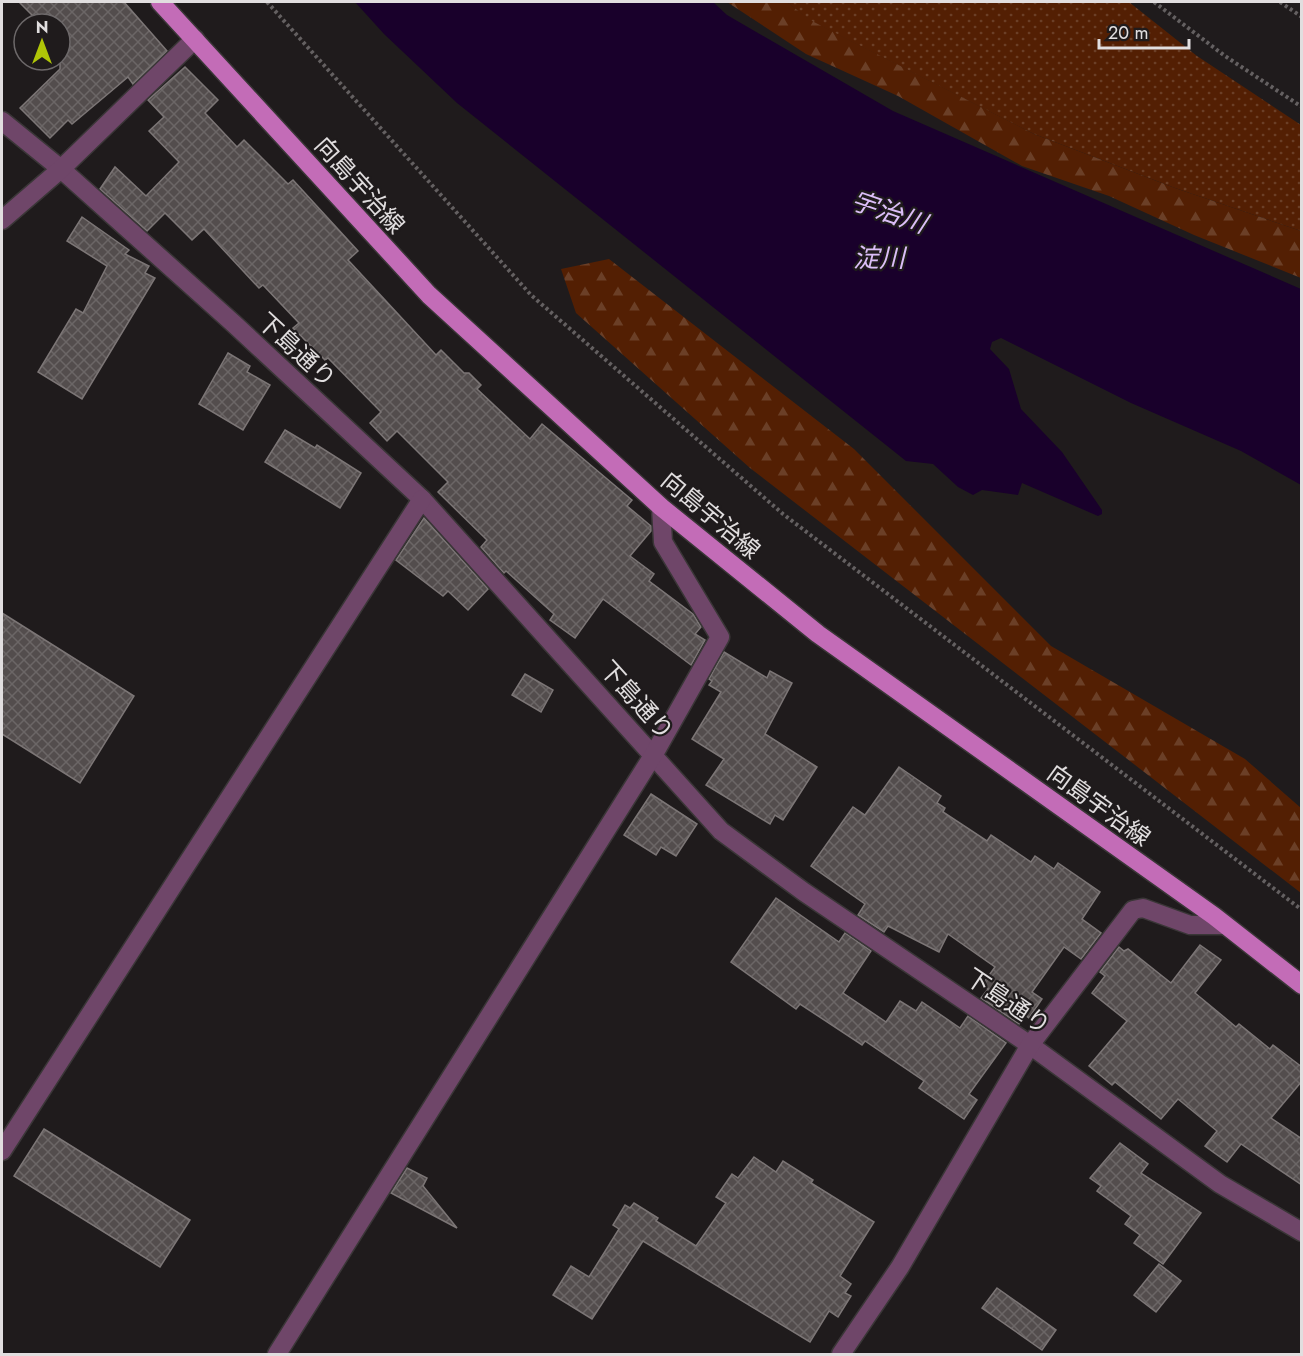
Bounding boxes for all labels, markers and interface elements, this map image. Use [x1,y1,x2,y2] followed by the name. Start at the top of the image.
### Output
[12,12,72,72] north arrow
[1099,12,1189,50] scale bar
[36,16,48,39] text: N
[1108,20,1148,46] text: 20 m
[307,129,413,241] street label: 向島宇治線
[846,181,935,244] water label: 宇治川
[853,239,908,277] water label: 淀川
[250,304,344,396] street label: 下島通り
[654,463,768,567] street label: 向島宇治線
[592,653,682,747] street label: 下島通り
[1040,756,1158,854] street label: 向島宇治線
[958,960,1058,1042] street label: 下島通り

